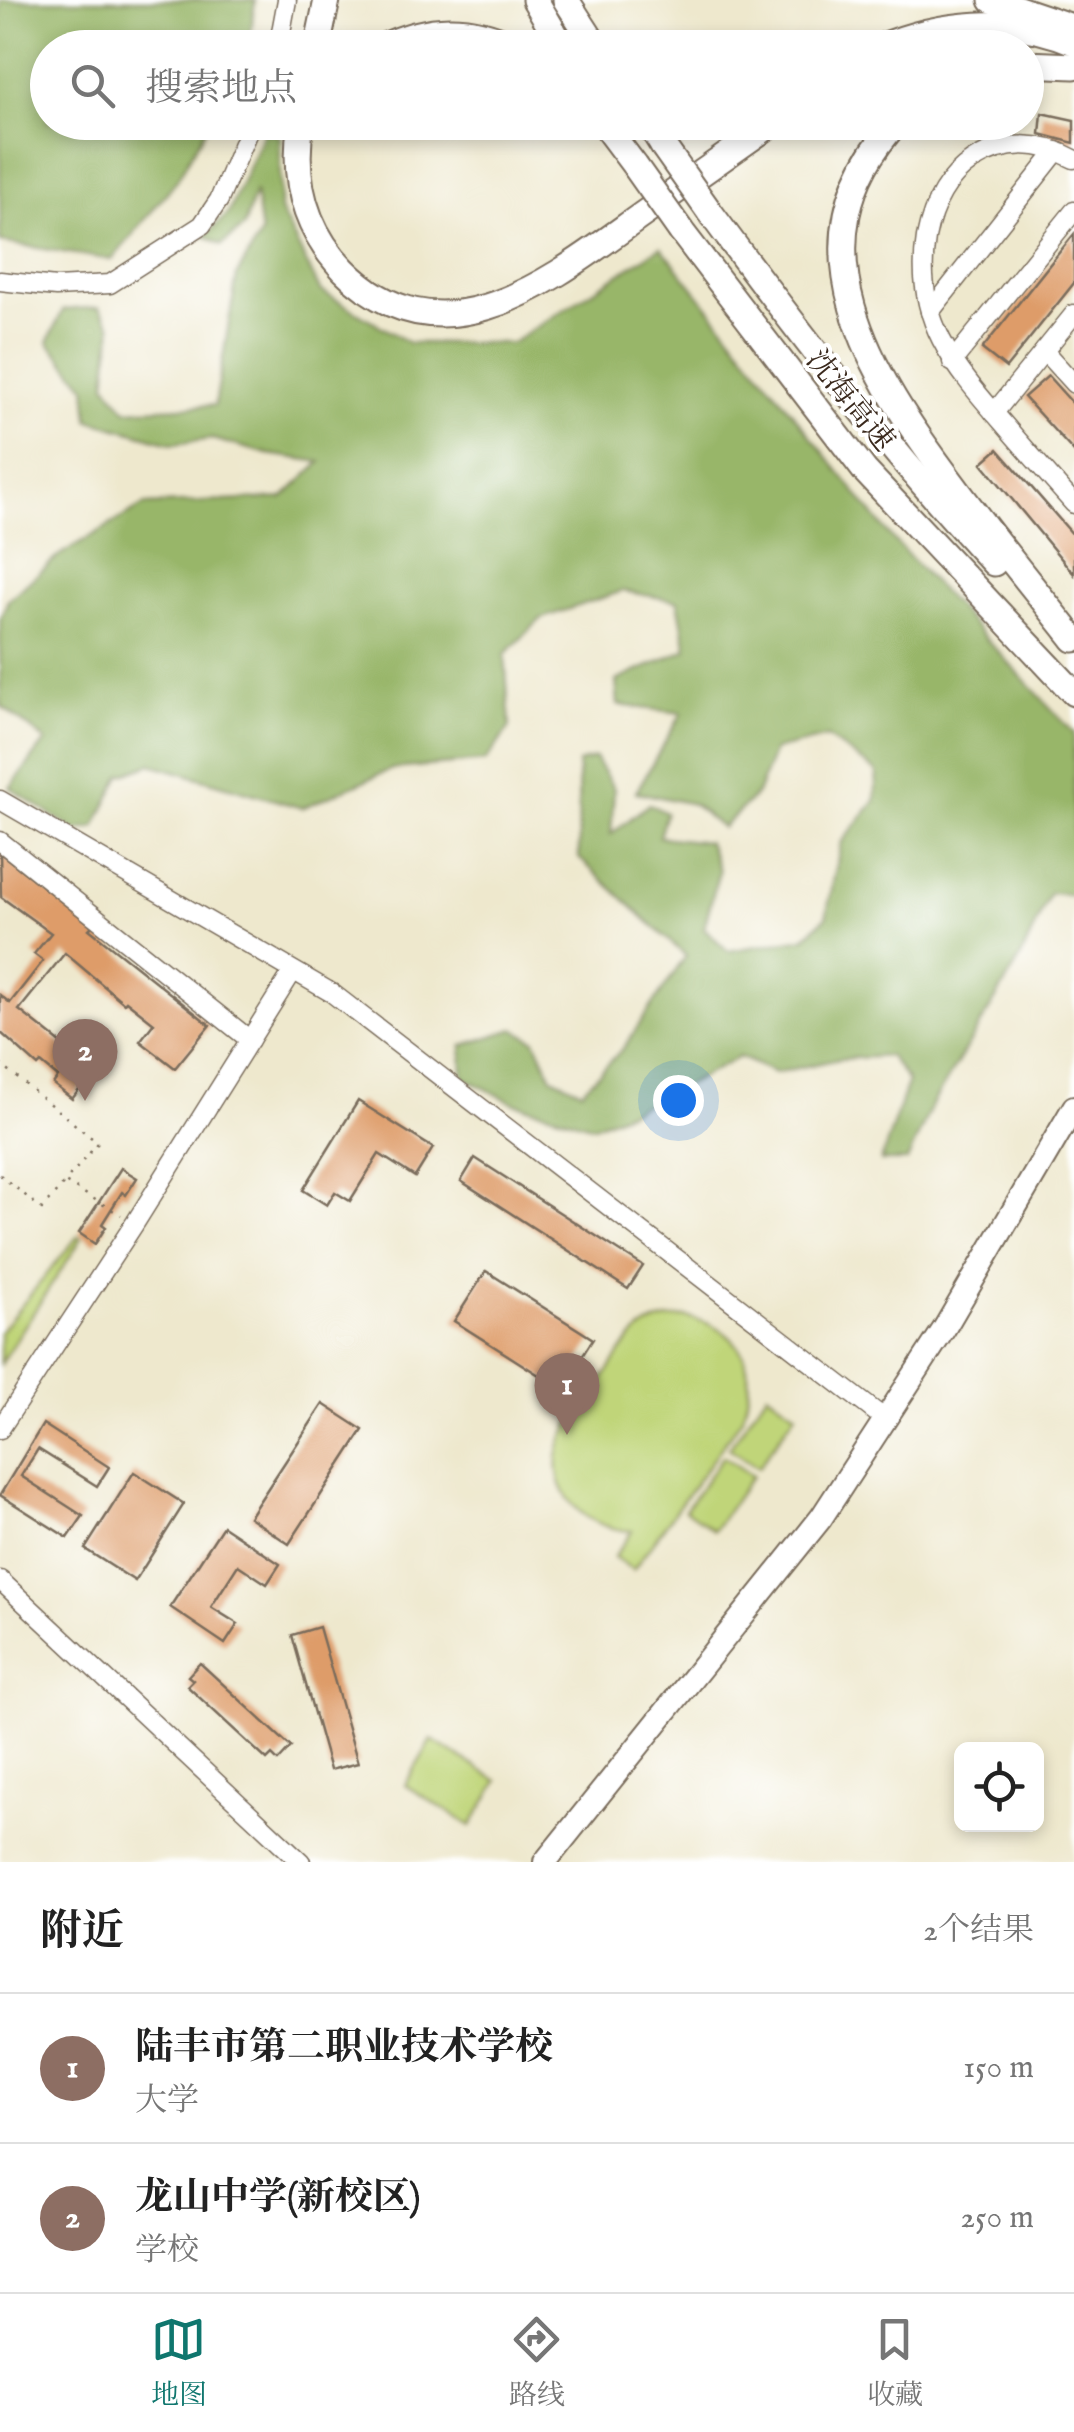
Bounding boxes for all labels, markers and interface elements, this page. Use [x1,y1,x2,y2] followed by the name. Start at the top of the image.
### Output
[30,30,1044,140] search box
[65,58,120,113] icon: search
[145,66,297,114] text: 搜索地点
[797,343,902,460] street label: 沈海高速
[52,1018,118,1101] pin: 2
[653,1075,704,1126] your location
[534,1352,600,1435] pin: 1
[954,1742,1044,1832] map controls
[954,1742,1044,1832] button: locate
[40,1906,124,1959] text: 附近
[923,1911,1034,1952] text: 2个结果
[135,2025,553,2073] text: 陆丰市第二职业技术学校
[67,2048,78,2089] text: 1
[963,2048,1034,2089] text: 150 m
[135,2081,199,2122] text: 大学
[135,2175,420,2223] text: 龙山中学(新校区)
[65,2198,80,2239] text: 2
[960,2198,1034,2239] text: 250 m
[135,2231,199,2272] text: 学校
[151,2312,207,2414] tab: 地图
[509,2312,565,2414] tab: 路线
[867,2312,923,2414] tab: 收藏

